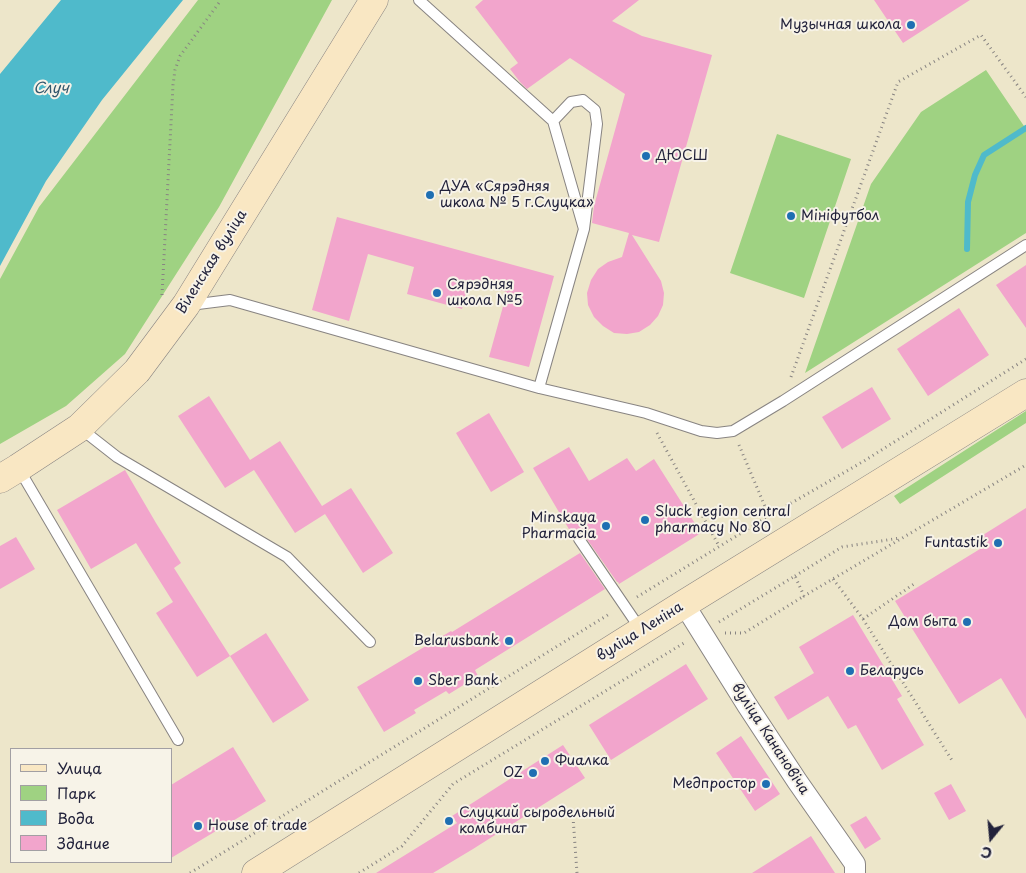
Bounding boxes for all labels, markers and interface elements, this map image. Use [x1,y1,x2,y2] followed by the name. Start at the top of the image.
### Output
[780,17,901,33] place label: Музычная школа
[905,19,917,31] marker: Музычная школа
[33,80,69,98] water label: Случ
[656,148,708,164] place label: ДЮСШ
[640,150,652,162] marker: ДЮСШ
[440,179,594,212] place label: ДУА «Сярэдняя школа № 5 г.Слуцка»
[424,189,436,201] marker: ДУА «Сярэдняя школа № 5 г.Слуцка»
[173,207,251,317] street label: Віленская вуліца
[801,208,879,224] place label: Мініфутбол
[785,210,797,222] marker: Мініфутбол
[447,277,523,310] place label: Сярэдняя школа №5
[431,287,443,299] marker: Сярэдняя школа №5
[655,504,791,536] place label: Sluck region central pharmacy No 80
[522,510,596,542] place label: Minskaya Pharmacia
[639,514,651,526] marker: Sluck region central pharmacy No 80
[600,520,612,532] marker: Minskaya Pharmacia
[924,535,988,551] place label: Funtastik
[992,537,1004,549] marker: Funtastik
[594,599,686,665] street label: вуліца Леніна
[889,614,957,630] place label: Дом быта
[961,616,973,628] marker: Дом быта
[414,633,499,649] place label: Belarusbank
[503,635,515,647] marker: Belarusbank
[860,663,924,679] place label: Беларусь
[844,665,856,677] marker: Беларусь
[428,673,499,689] place label: Sber Bank
[412,675,424,687] marker: Sber Bank
[728,680,812,798] street label: вуліца Канановіча
[10,748,172,863] legend
[555,753,609,769] place label: Фиалка
[539,755,551,767] marker: Фиалка
[57,756,102,779] text: Улица
[503,765,523,781] place label: OZ
[527,767,539,779] marker: OZ
[673,776,756,792] place label: Медпростор
[760,778,772,790] marker: Медпростор
[57,781,96,804] text: Парк
[459,805,615,838] place label: Слуцкий сыродельный комбинат
[57,806,94,829] text: Вода
[966,813,1016,863] north arrow
[443,815,455,827] marker: Слуцкий сыродельный комбинат
[208,818,307,834] place label: House of trade
[192,820,204,832] marker: House of trade
[57,831,110,854] text: Здание
[978,841,995,864] text: С

